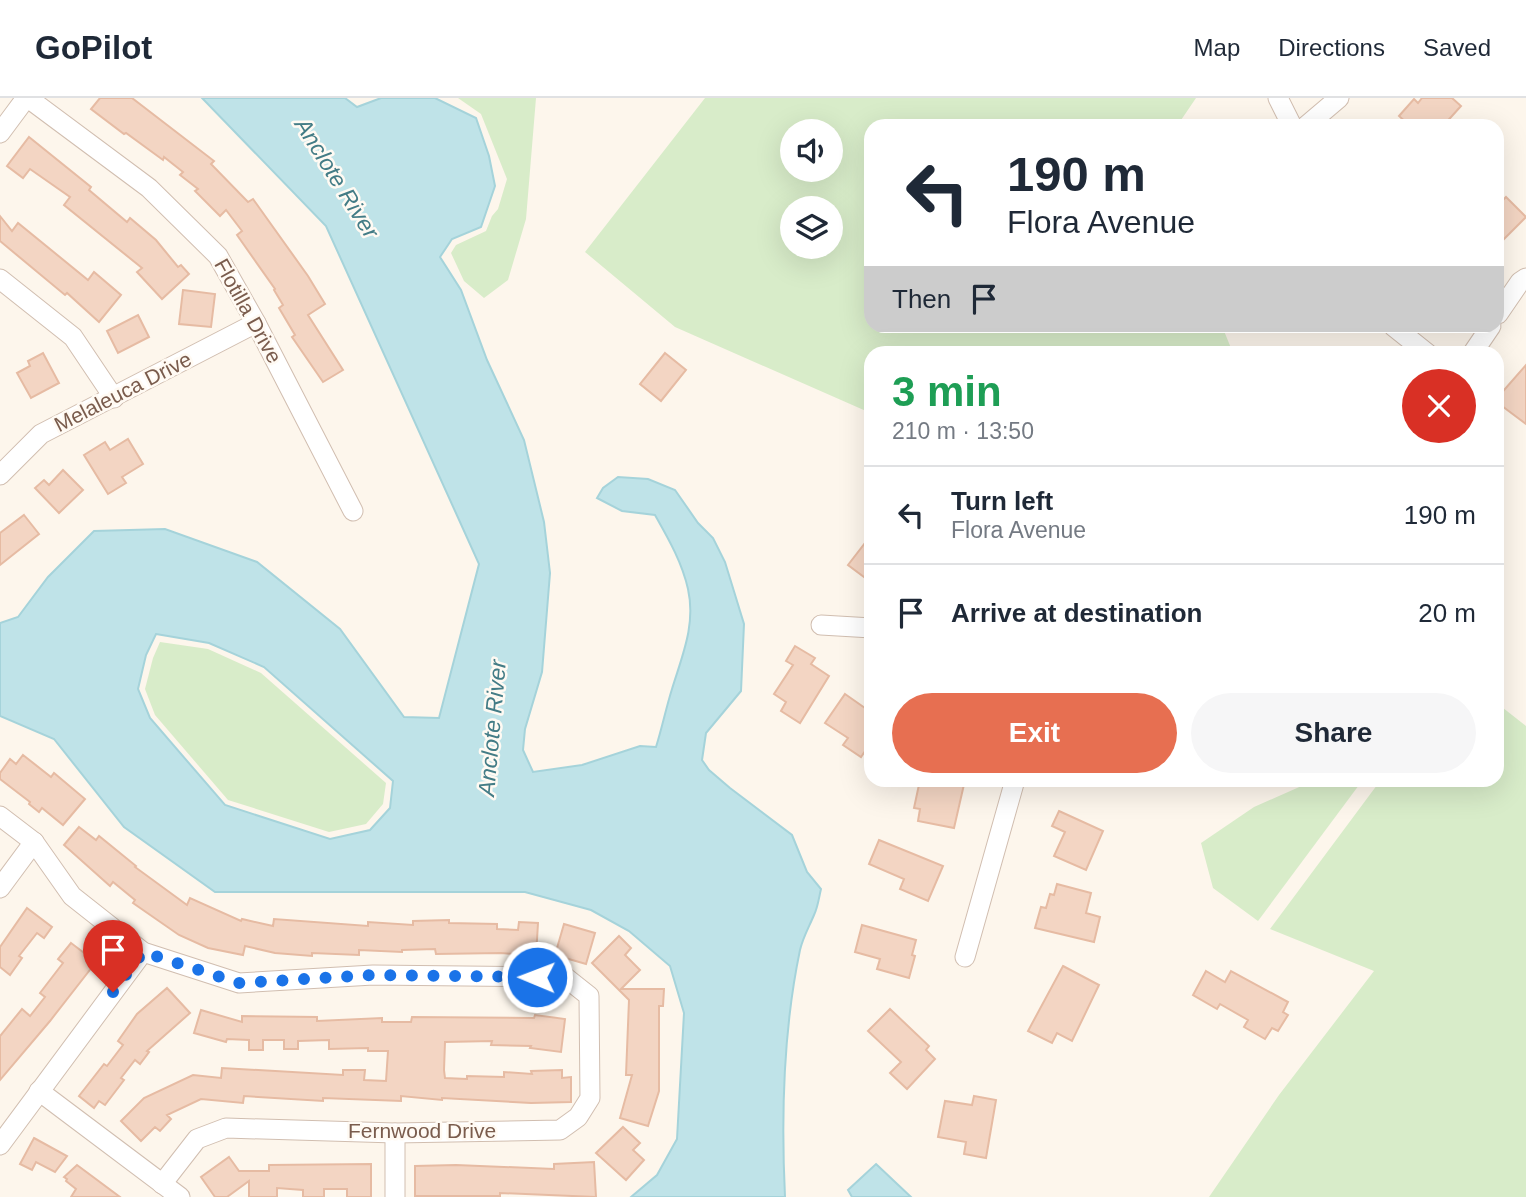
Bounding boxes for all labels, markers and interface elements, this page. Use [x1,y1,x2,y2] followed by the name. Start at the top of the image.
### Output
[35,29,152,66] text: GoPilot
[1194,34,1240,61] text: Map
[1278,34,1385,61] text: Directions
[1423,34,1491,61] text: Saved
[289,111,385,244] water label: Anclote River
[780,119,843,259] map controls
[780,119,843,182] button: sound
[892,147,983,238] icon: left
[1007,147,1146,201] text: 190 m
[780,196,843,259] button: layers
[1007,204,1195,240] text: Flora Avenue
[210,255,287,367] street label: Flotilla Drive
[965,280,1003,318] icon: arrive
[892,284,951,314] text: Then
[50,347,195,436] street label: Melaleuca Drive
[892,368,1002,415] text: 3 min
[1402,369,1476,443] button: close
[892,418,1034,444] text: 210 m · 13:50
[951,486,1053,516] text: Turn left
[892,496,930,534] icon: left
[1404,500,1476,530] text: 190 m
[951,517,1086,543] text: Flora Avenue
[892,594,930,632] icon: arrive
[951,598,1202,628] text: Arrive at destination
[1418,598,1476,628] text: 20 m
[473,657,511,799] water label: Anclote River
[892,693,1177,773] button: Exit
[1191,693,1476,773] button: Share
[83,920,143,992] pin
[94,931,132,969] icon: arrive
[500,940,574,1014] position arrow
[348,1119,496,1142] street label: Fernwood Drive

